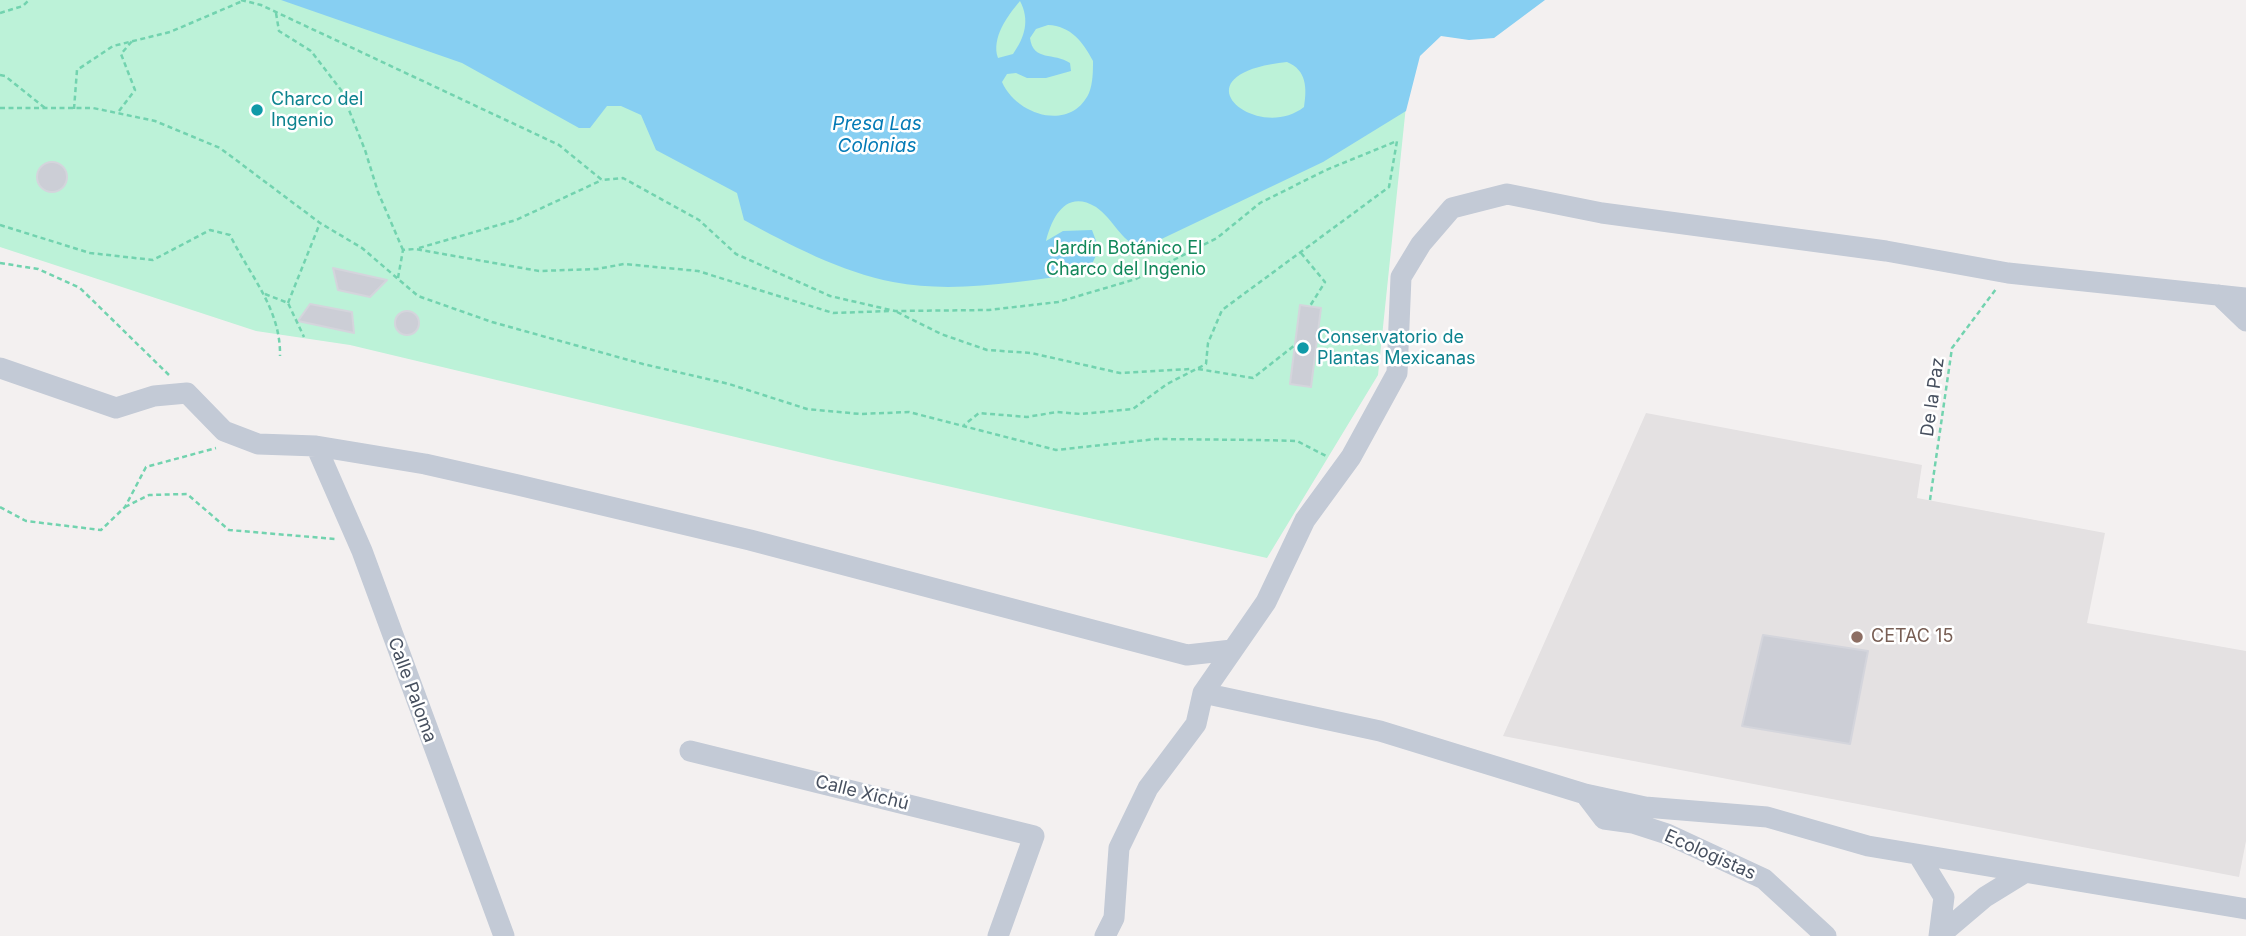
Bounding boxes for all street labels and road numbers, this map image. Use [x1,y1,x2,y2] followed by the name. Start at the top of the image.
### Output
[1917,356,1949,438] street label: De la Paz
[383,635,441,745] street label: Calle Paloma
[813,771,911,815] street label: Calle Xichú
[1661,825,1759,885] street label: Ecologistas

